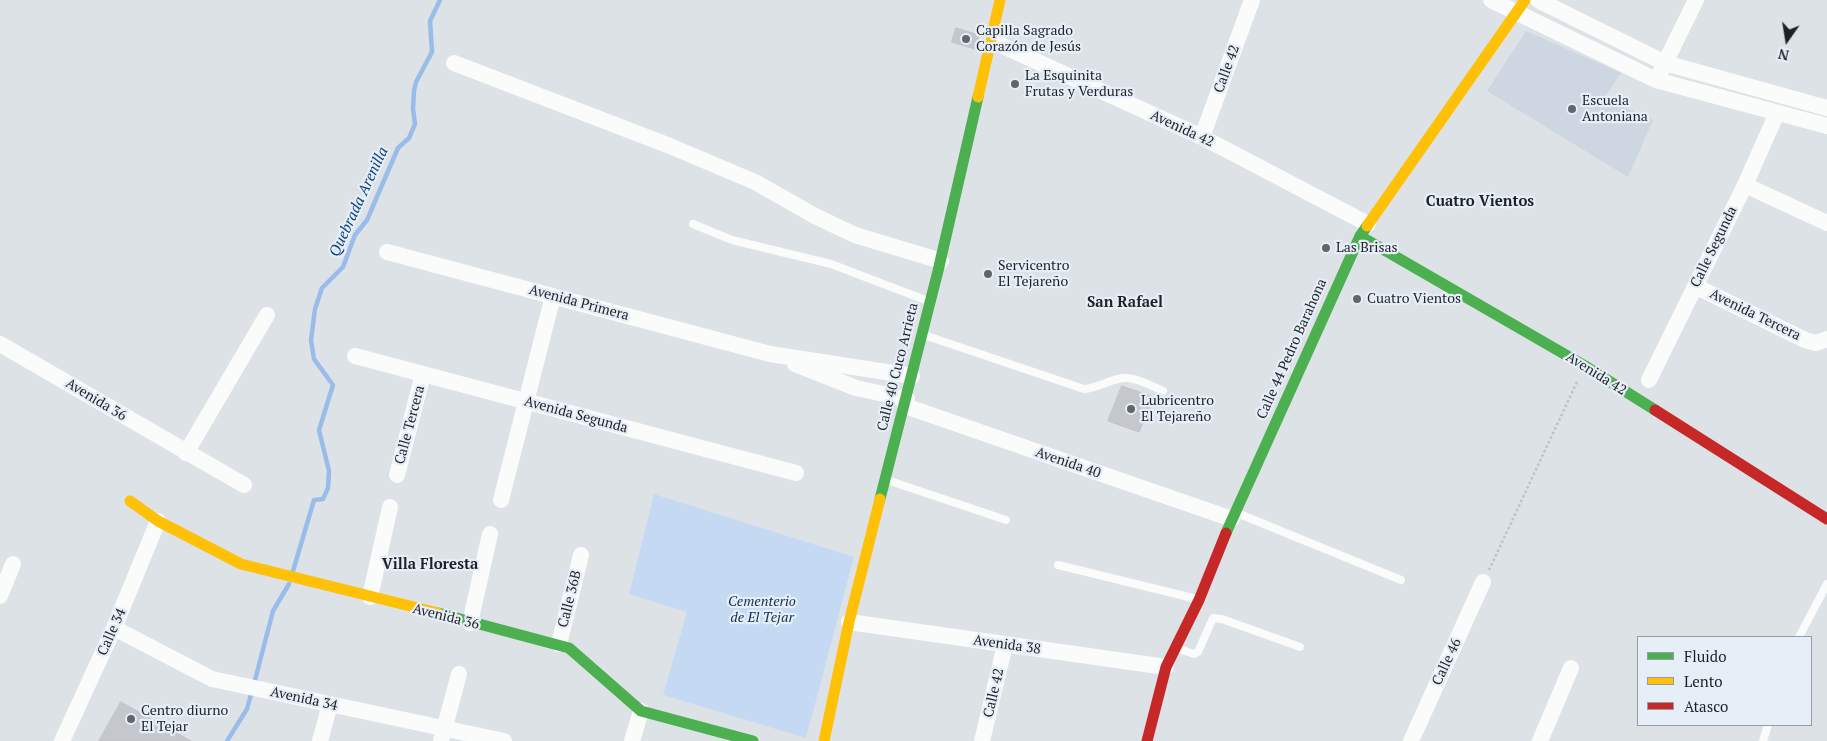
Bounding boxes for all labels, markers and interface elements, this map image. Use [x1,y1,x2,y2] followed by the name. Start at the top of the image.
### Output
[1762,15,1812,65] north arrow
[976,23,1081,56] place label: Capilla Sagrado Corazón de Jesús
[960,33,972,45] marker: Capilla Sagrado Corazón de Jesús
[1211,43,1243,95] street label: Calle 42
[1776,45,1791,66] text: N
[1025,68,1133,100] place label: La Esquinita Frutas y Verduras
[1009,78,1021,90] marker: La Esquinita Frutas y Verduras
[1582,93,1648,125] place label: Escuela Antoniana
[1566,103,1578,115] marker: Escuela Antoniana
[1148,107,1216,151] street label: Avenida 42
[326,144,392,260] water label: Quebrada Arenilla
[1426,193,1534,211] district label: Cuatro Vientos
[1687,204,1741,290] street label: Calle Segunda
[1336,240,1398,256] place label: Las Brisas
[1320,242,1332,254] marker: Las Brisas
[998,258,1069,290] place label: Servicentro El Tejareño
[982,268,994,280] marker: Servicentro El Tejareño
[1253,276,1331,422] street label: Calle 44 Pedro Barahona
[527,282,631,324] street label: Avenida Primera
[1707,286,1803,344] street label: Avenida Tercera
[1367,291,1461,307] place label: Cuatro Vientos
[1351,293,1363,305] marker: Cuatro Vientos
[1087,294,1163,312] district label: San Rafael
[874,301,922,433] street label: Calle 40 Cuco Arrieta
[1563,349,1629,399] street label: Avenida 42
[62,375,130,425] street label: Avenida 36
[391,384,429,466] street label: Calle Tercera
[522,393,630,437] street label: Avenida Segunda
[1141,393,1214,426] place label: Lubricentro El Tejareño
[1125,403,1137,415] marker: Lubricentro El Tejareño
[1033,444,1103,482] street label: Avenida 40
[382,556,478,574] district label: Villa Floresta
[555,569,585,629] street label: Calle 36B
[728,594,796,626] park label: Cementerio de El Tejar
[411,601,481,633] street label: Avenida 36
[94,606,130,658] street label: Calle 34
[972,632,1042,658] street label: Avenida 38
[1429,636,1465,688] street label: Calle 46
[1637,636,1812,726] legend
[1684,646,1726,666] text: Fluido
[980,667,1008,719] street label: Calle 42
[1684,671,1723,691] text: Lento
[269,684,339,714] street label: Avenida 34
[1684,696,1728,716] text: Atasco
[141,703,228,736] place label: Centro diurno El Tejar
[125,713,137,725] marker: Centro diurno El Tejar

